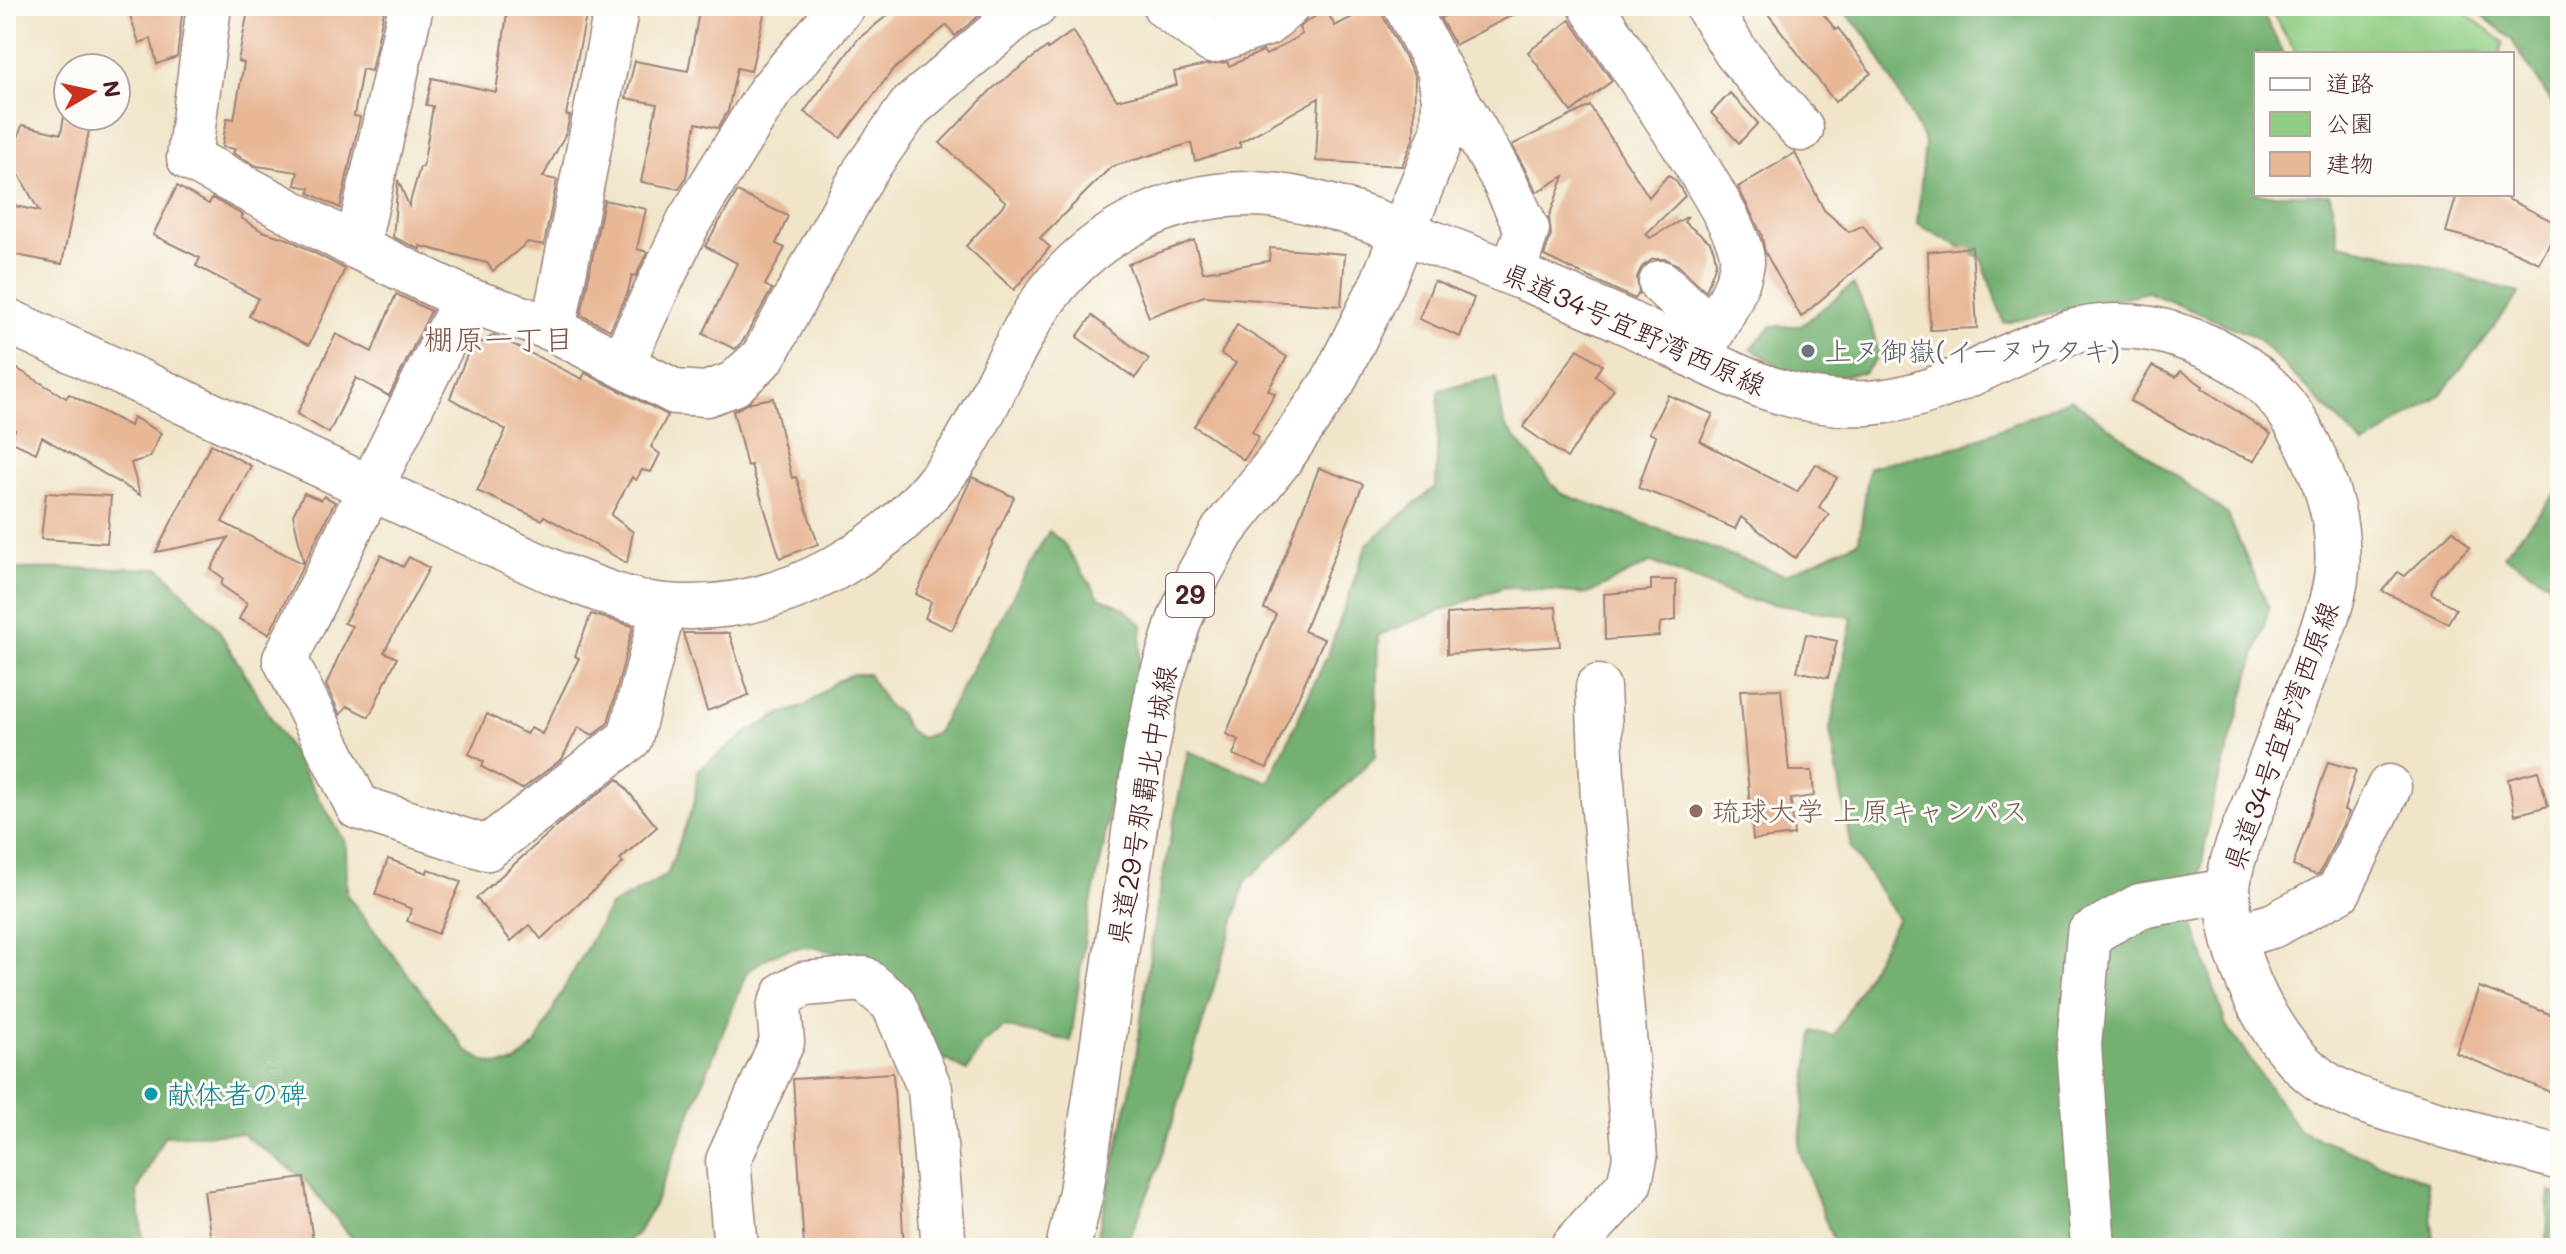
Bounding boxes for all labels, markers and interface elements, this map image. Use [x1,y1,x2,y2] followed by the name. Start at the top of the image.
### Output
[52,52,132,132] north arrow
[2254,52,2514,196] legend
[2326,67,2374,98] text: 道路
[97,78,128,99] text: N
[2326,107,2374,138] text: 公園
[2326,147,2374,178] text: 建物
[1497,254,1772,402] street label: 県道34号宜野湾西原線
[424,318,574,358] district label: 棚原一丁目
[1824,332,2120,368] place label: 上ヌ御嶽(イーヌウタキ)
[1799,342,1817,360] marker: 上ヌ御嶽(イーヌウタキ)
[1166,573,1214,617] road number: 29
[2214,596,2346,876] street label: 県道34号宜野湾西原線
[1099,662,1183,948] street label: 県道29号那覇北中城線
[1712,792,2028,828] place label: 琉球大学 上原キャンパス
[1687,802,1705,820] marker: 琉球大学 上原キャンパス
[167,1075,307,1111] place label: 献体者の碑
[142,1085,160,1103] marker: 献体者の碑

